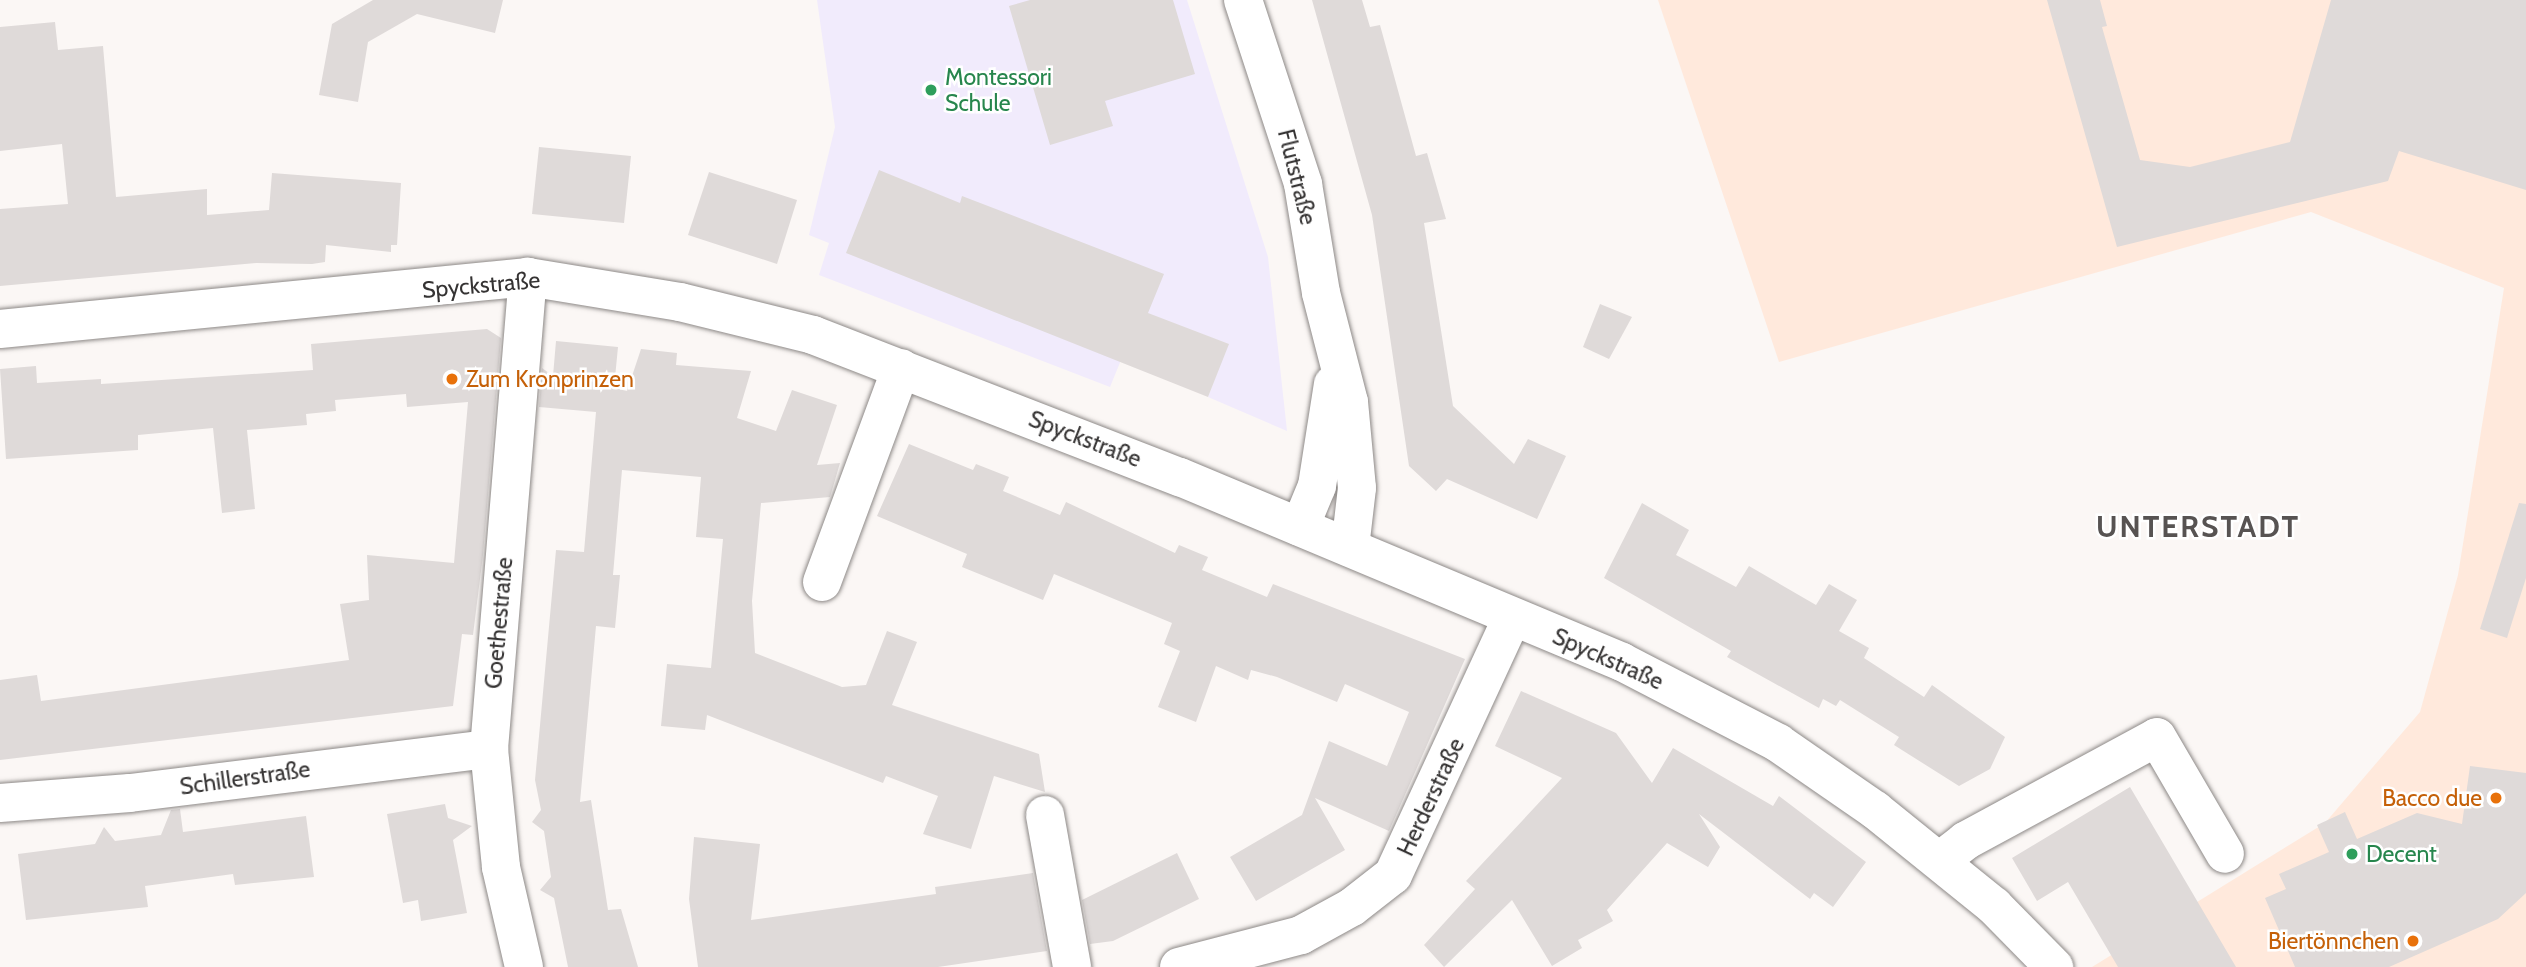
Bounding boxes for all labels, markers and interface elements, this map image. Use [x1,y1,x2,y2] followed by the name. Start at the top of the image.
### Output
[945,63,1052,117] place label: Montessori Schule
[923,82,939,98] marker: Montessori Schule
[1272,126,1322,228] street label: Flutstraße
[421,266,541,304] street label: Spyckstraße
[466,365,634,393] place label: Zum Kronprinzen
[444,371,460,387] marker: Zum Kronprinzen
[1025,405,1145,473] street label: Spyckstraße
[2097,509,2299,545] district label: UNTERSTADT
[479,556,519,690] street label: Goethestraße
[1548,622,1668,696] street label: Spyckstraße
[1392,734,1470,860] street label: Herderstraße
[178,755,312,801] street label: Schillerstraße
[2382,784,2482,812] place label: Bacco due
[2488,790,2504,806] marker: Bacco due
[2366,840,2437,868] place label: Decent
[2344,846,2360,862] marker: Decent
[2268,927,2399,955] place label: Biertönnchen
[2405,933,2421,949] marker: Biertönnchen

